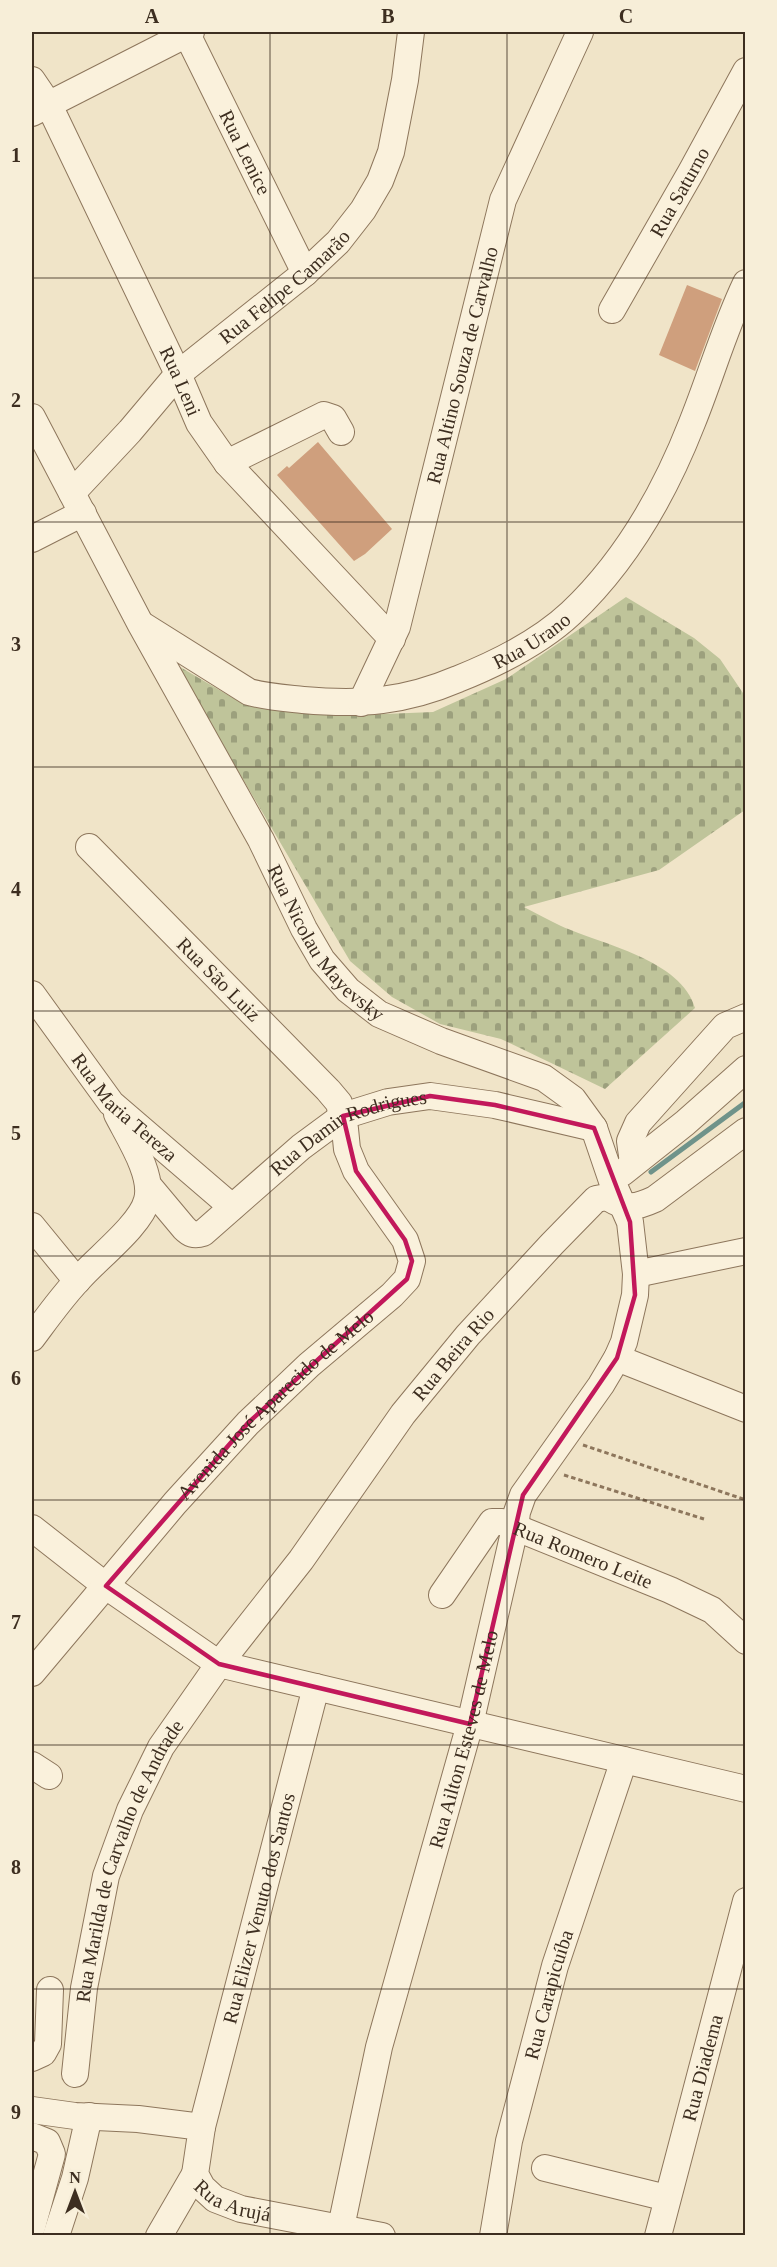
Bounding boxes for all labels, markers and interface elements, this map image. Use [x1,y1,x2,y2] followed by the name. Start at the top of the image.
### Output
[145,5,160,27] text: A
[381,5,395,27] text: B
[619,5,633,27] text: C
[215,106,276,198] street label: Rua Lenice
[645,143,713,241] street label: Rua Saturno
[11,144,21,166] text: 1
[214,226,354,348] street label: Rua Felipe Camarão
[422,244,502,486] street label: Rua Altino Souza de Carvalho
[155,343,206,420] street label: Rua Leni
[11,389,21,411] text: 2
[489,608,575,673] street label: Rua Urano
[11,633,21,655] text: 3
[263,861,389,1026] street label: Rua Nicolau Mayevsky
[11,878,21,900] text: 4
[173,933,265,1025] street label: Rua São Luiz
[67,1049,182,1166] street label: Rua Maria Tereza
[266,1086,428,1180] street label: Rua Damir Rodrigues
[11,1122,21,1144] text: 5
[408,1303,499,1405] street label: Rua Beira Rio
[173,1305,378,1504] street label: Avenida José Aparecido de Melo
[11,1367,21,1389] text: 6
[510,1517,656,1593] street label: Rua Romero Leite
[11,1611,21,1633] text: 7
[425,1628,502,1851] street label: Rua Ailton Esteves de Melo
[72,1715,188,2003] street label: Rua Marilda de Carvalho de Andrade
[218,1790,299,2026] street label: Rua Elizer Venuto dos Santos
[11,1856,21,1878] text: 8
[520,1927,577,2062] street label: Rua Carapicuíba
[678,2012,727,2123] street label: Rua Diadema
[11,2101,21,2123] text: 9
[45,2162,105,2222] north arrow
[69,2169,81,2186] text: N
[190,2175,273,2225] street label: Rua Arujá

